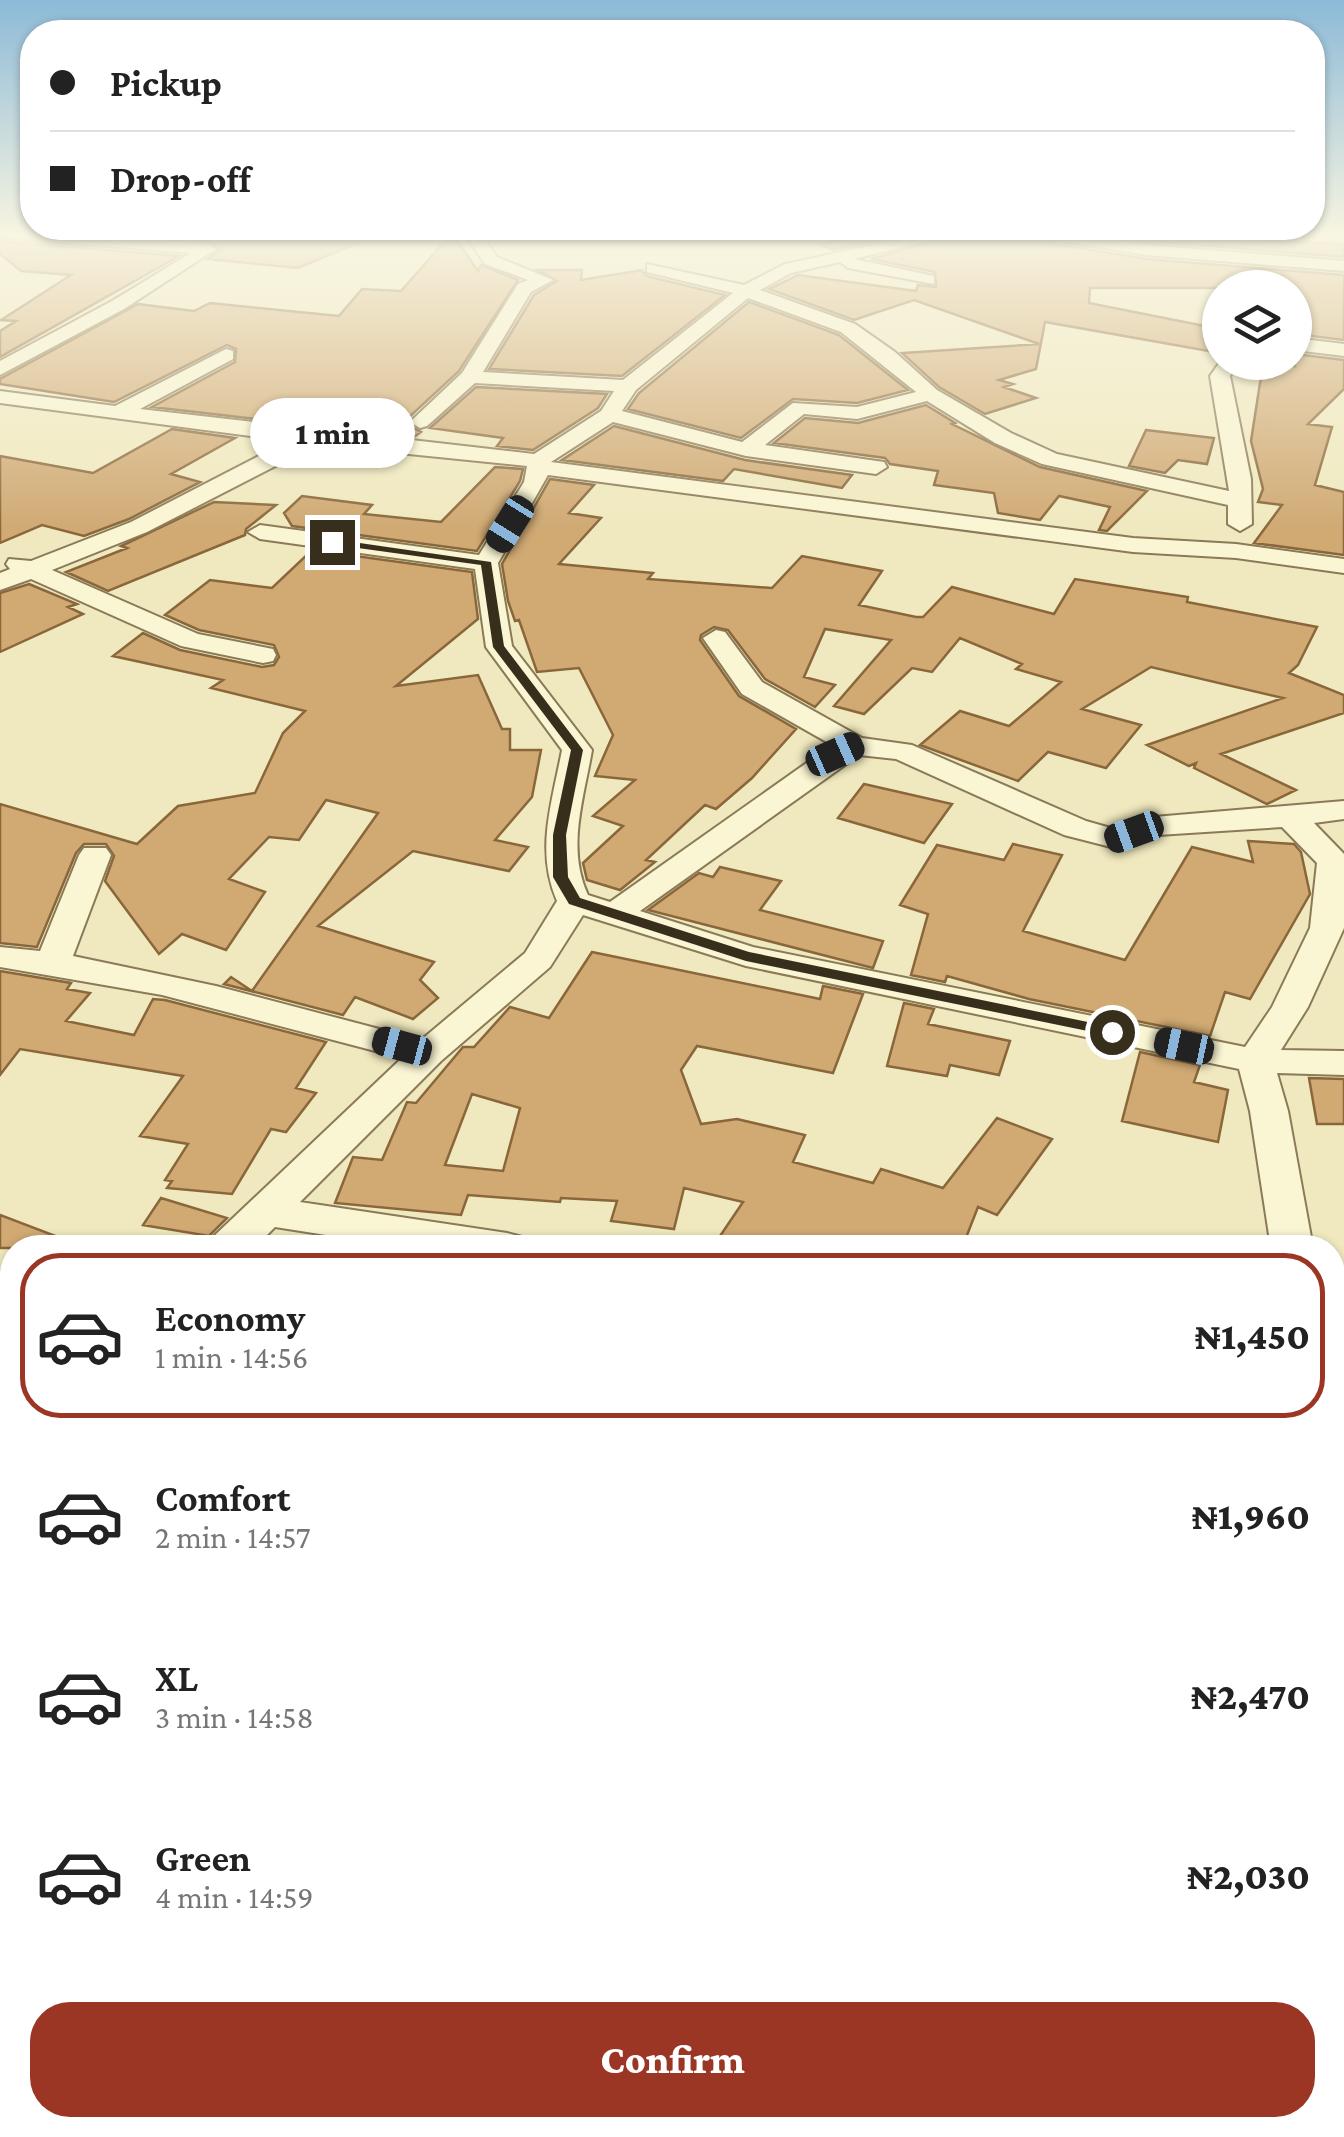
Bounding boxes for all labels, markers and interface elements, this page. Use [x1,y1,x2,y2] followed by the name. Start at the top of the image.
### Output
[110,62,222,104] text: Pickup
[110,158,251,200] text: Drop-off
[1202,270,1312,380] map controls
[1202,270,1312,380] button: layers
[250,397,414,467] callout: 1 min
[295,415,370,451] text: 1 min
[481,491,539,557] car
[310,520,355,565] route end
[801,728,869,780] car
[1101,808,1167,856] car
[1090,1010,1135,1055] route start
[369,1024,435,1068] car
[1152,1025,1216,1067] car
[35,1291,125,1381] icon: car
[155,1297,305,1339] text: Economy
[1195,1315,1310,1357] text: ₦1,450
[155,1339,308,1375] text: 1 min · 14:56
[35,1471,125,1561] icon: car
[155,1477,291,1519] text: Comfort
[1192,1495,1310,1537] text: ₦1,960
[155,1519,310,1555] text: 2 min · 14:57
[35,1651,125,1741] icon: car
[155,1657,198,1699] text: XL
[1191,1675,1310,1717] text: ₦2,470
[155,1699,314,1735] text: 3 min · 14:58
[35,1831,125,1921] icon: car
[155,1837,251,1879] text: Green
[1187,1855,1310,1897] text: ₦2,030
[155,1879,313,1915] text: 4 min · 14:59
[30,2002,1315,2117] button: Confirm

